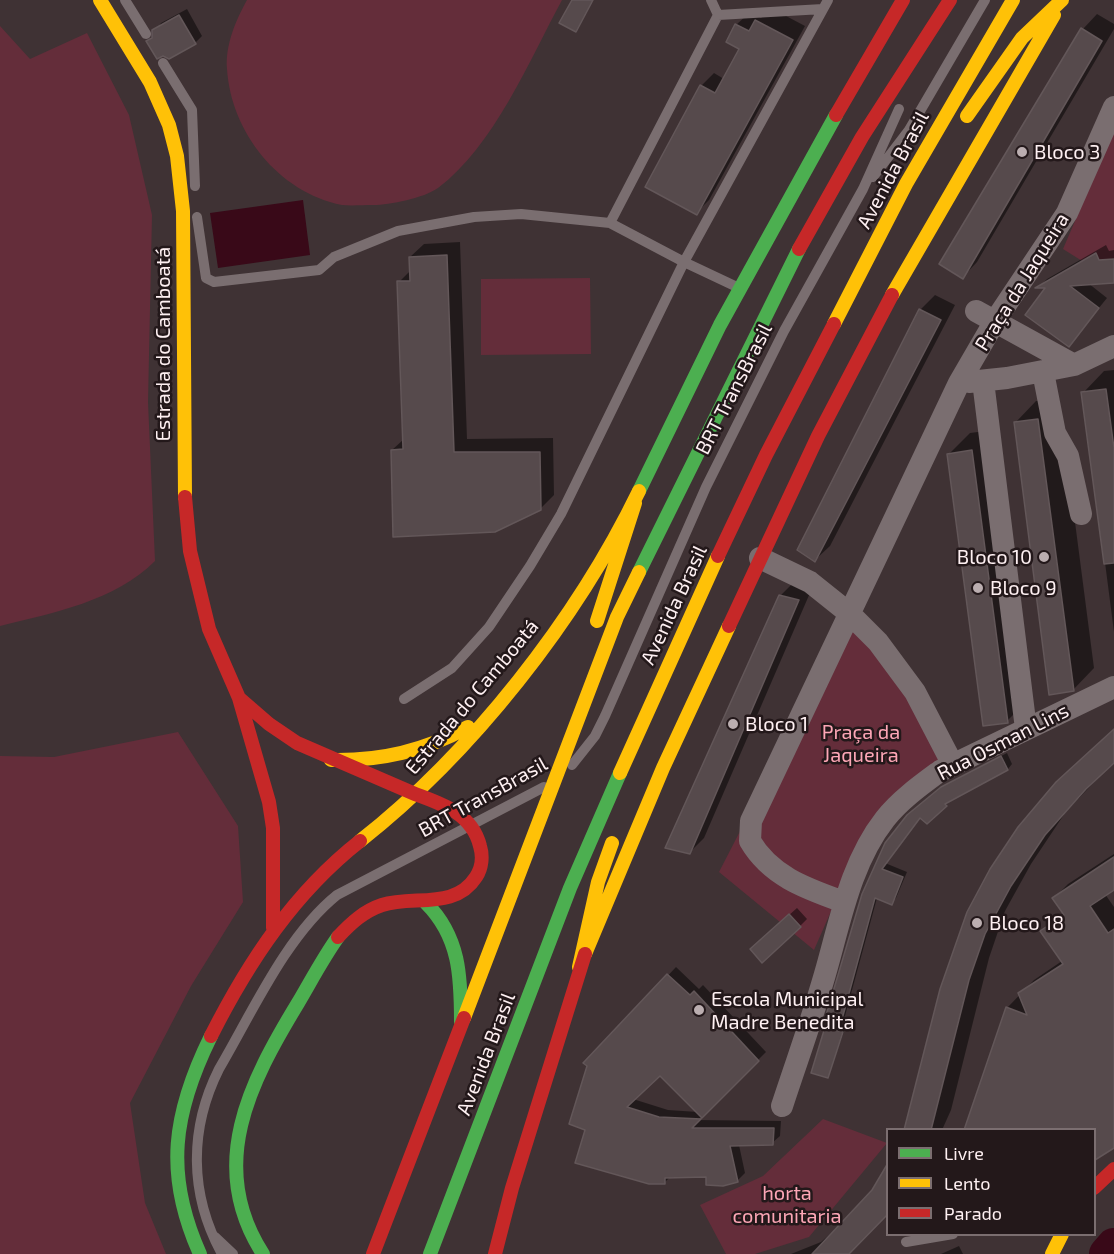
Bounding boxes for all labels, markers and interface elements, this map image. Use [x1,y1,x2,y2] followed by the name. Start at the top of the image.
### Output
[852,107,934,233] street label: Avenida Brasil
[1034,140,1100,164] place label: Bloco 3
[1015,145,1029,159] marker: Bloco 3
[970,209,1074,355] street label: Praça da Jaqueira
[151,247,175,441] street label: Estrada do Camboatá
[691,320,777,458] street label: BRT TransBrasil
[636,541,712,669] street label: Avenida Brasil
[957,545,1032,569] place label: Bloco 10
[1037,550,1051,564] marker: Bloco 10
[990,576,1057,600] place label: Bloco 9
[971,581,985,595] marker: Bloco 9
[400,615,544,779] street label: Estrada do Camboatá
[933,699,1073,785] street label: Rua Osman Lins
[745,712,808,736] place label: Bloco 1
[726,717,740,731] marker: Bloco 1
[822,720,900,767] park label: Praça da Jaqueira
[414,752,552,842] street label: BRT TransBrasil
[989,911,1064,935] place label: Bloco 18
[970,916,984,930] marker: Bloco 18
[711,987,863,1034] place label: Escola Municipal Madre Benedita
[452,989,520,1119] street label: Avenida Brasil
[692,1003,706,1017] marker: Escola Municipal Madre Benedita
[886,1128,1096,1236] legend
[944,1142,984,1164] text: Livre
[944,1172,990,1194] text: Lento
[732,1181,842,1228] park label: horta comunitaria
[944,1202,1002,1224] text: Parado

